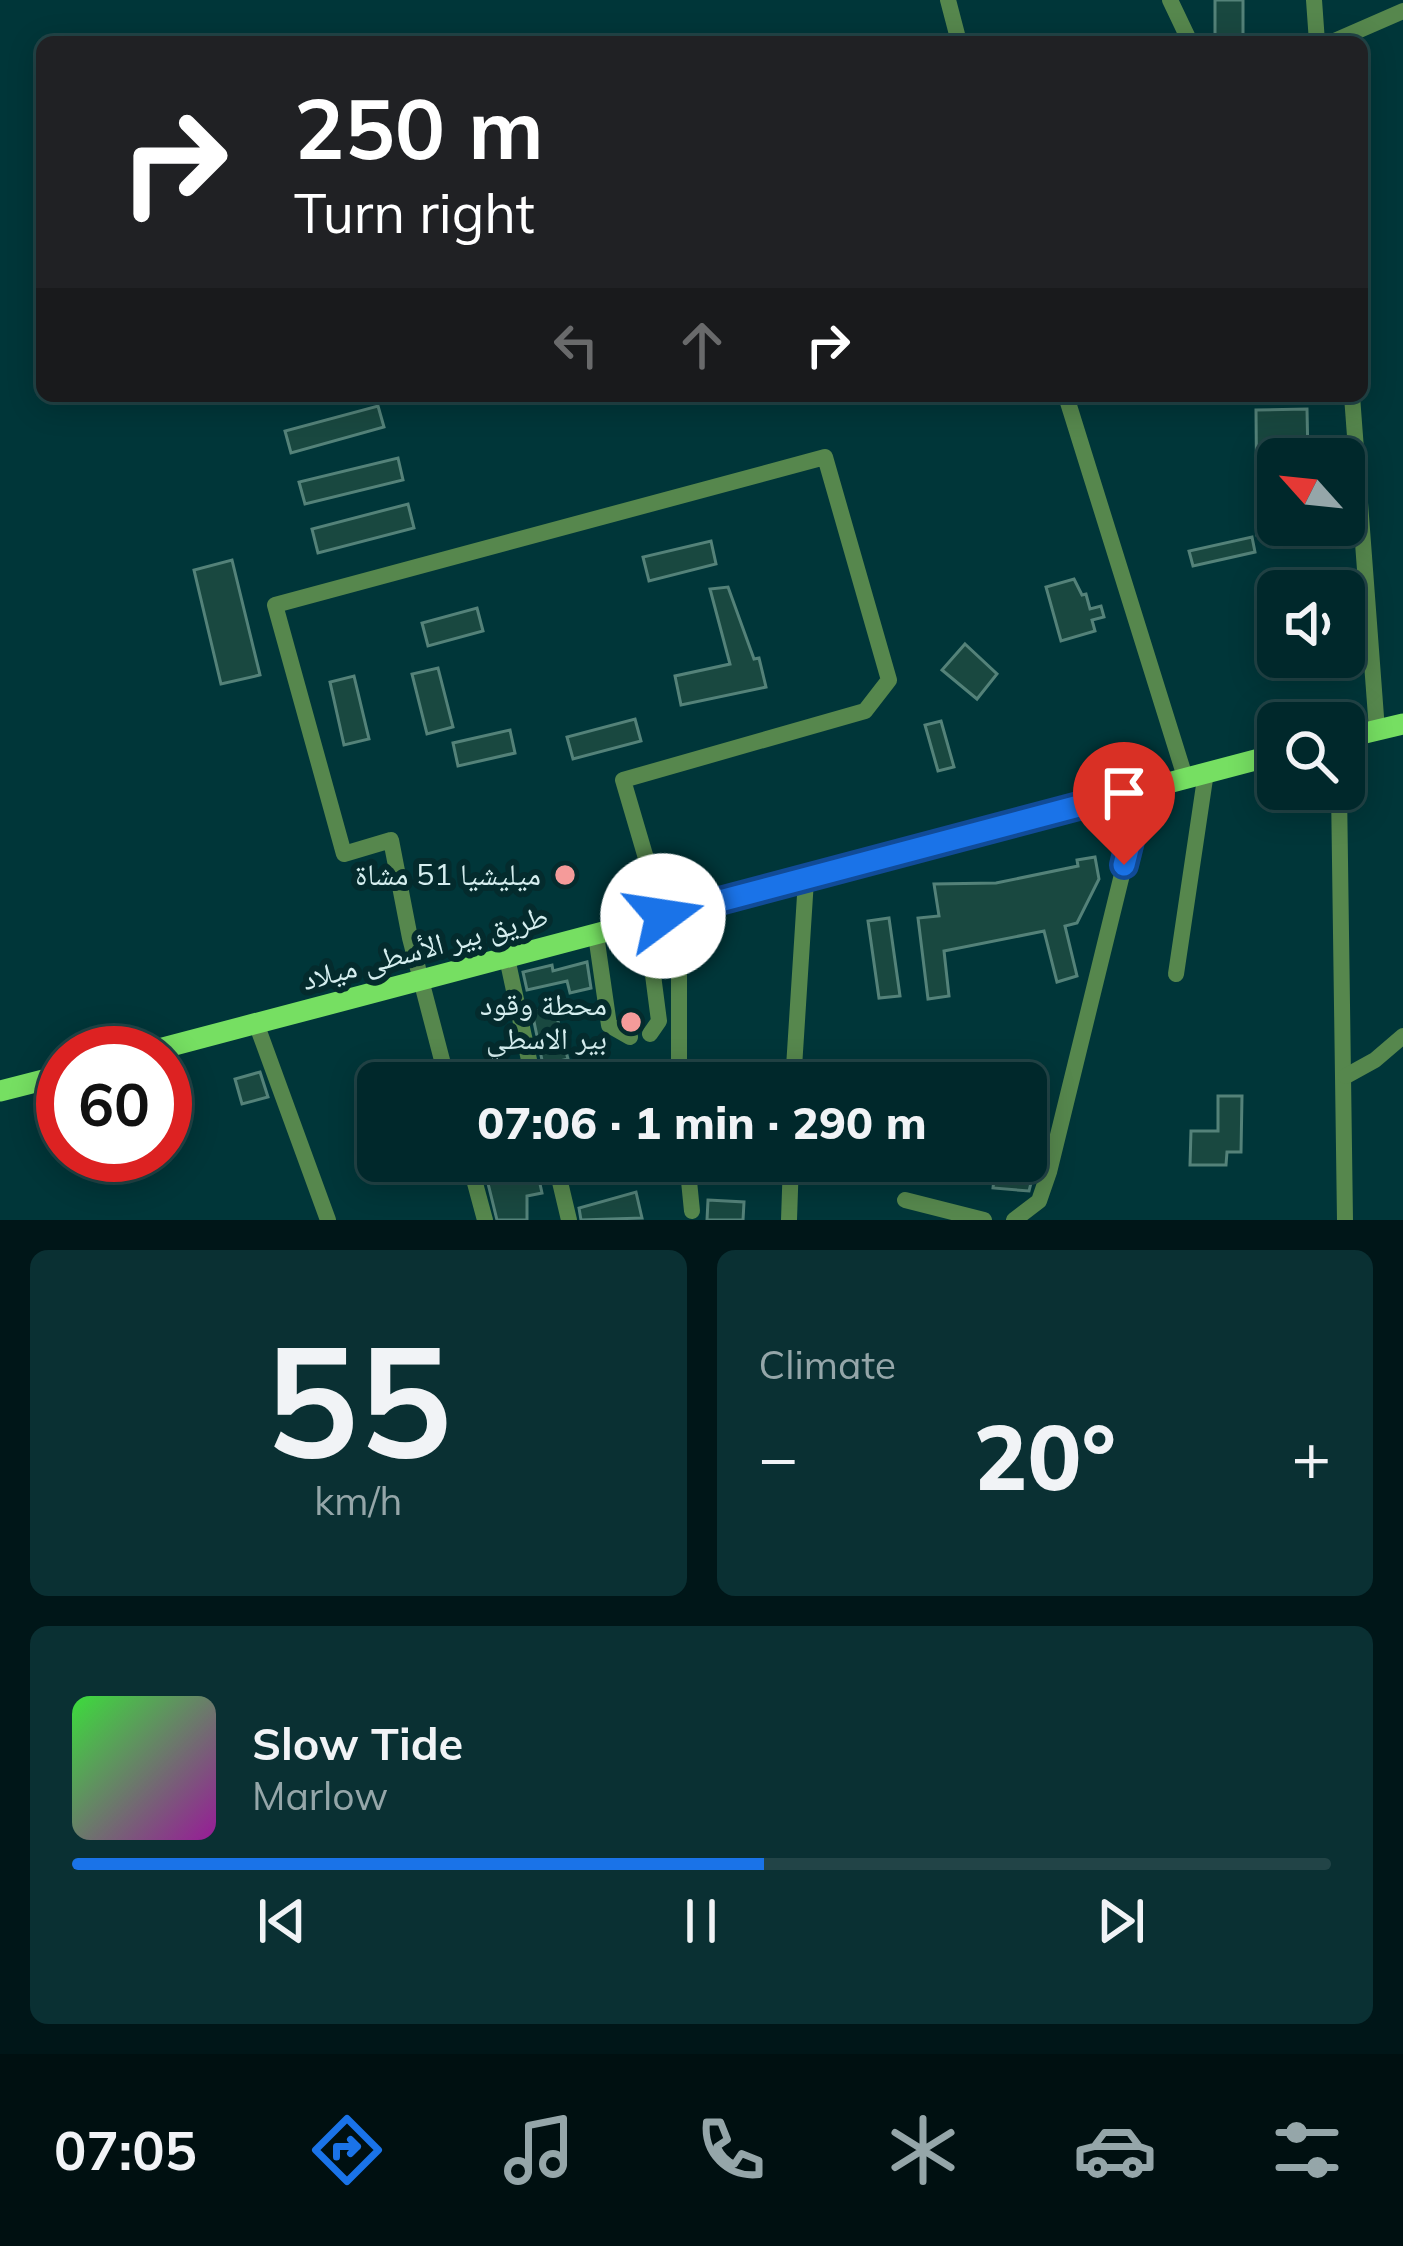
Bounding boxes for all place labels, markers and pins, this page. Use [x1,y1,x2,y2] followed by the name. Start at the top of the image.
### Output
[1073,742,1175,865] pin
[355,855,541,893] place label: ميليشيا 51 مشاة
[552,862,578,888] marker: ميليشيا 51 مشاة
[480,985,607,1063] place label: محطة وقود بير الاسطي
[618,1009,644,1035] marker: محطة وقود بير الاسطي

